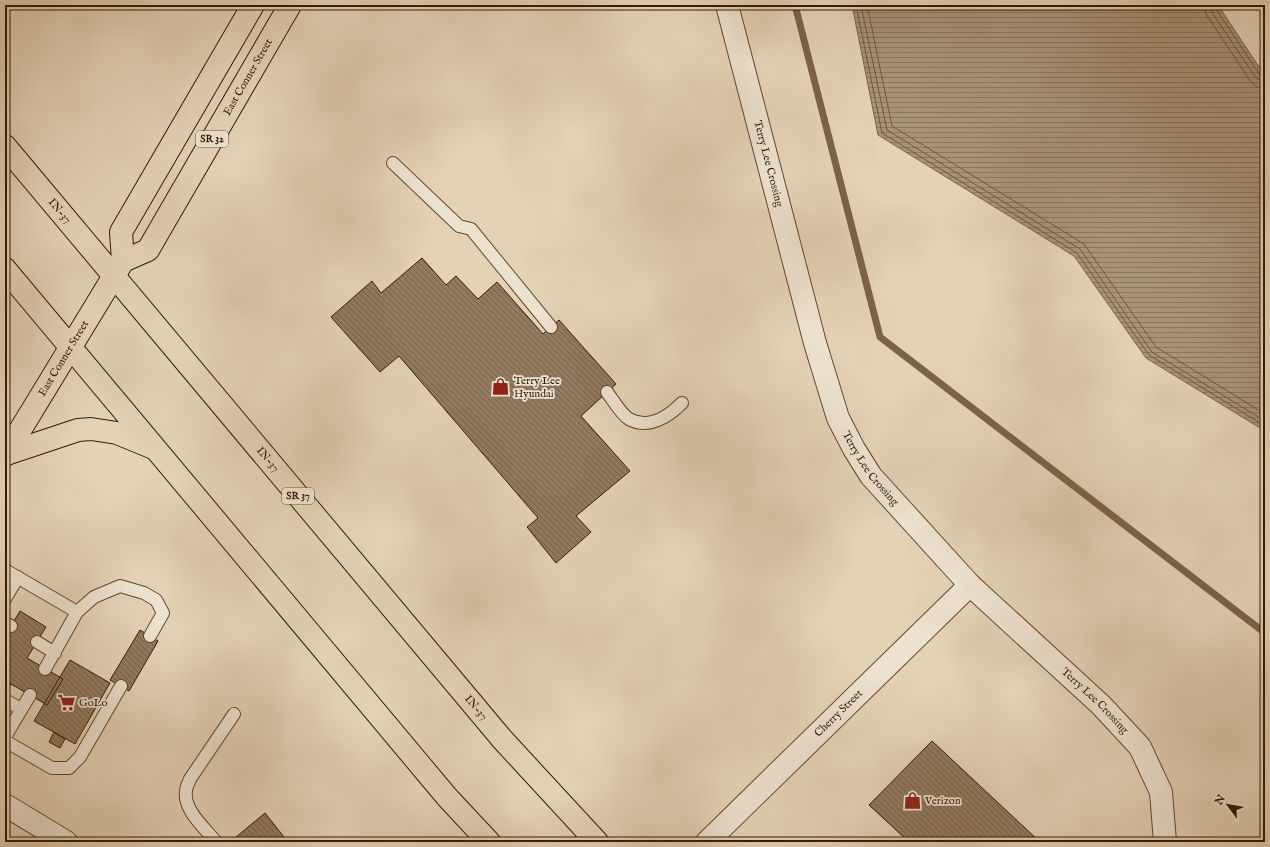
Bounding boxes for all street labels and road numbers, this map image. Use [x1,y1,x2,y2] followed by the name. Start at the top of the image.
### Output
[220,36,276,118] street label: East Conner Street
[750,119,787,209] street label: Terry Lee Crossing
[196,131,228,147] road number: SR 32
[45,196,74,227] street label: IN-37
[35,318,92,399] street label: East Conner Street
[839,429,902,510] street label: Terry Lee Crossing
[253,444,282,475] street label: IN-37
[282,488,314,504] road number: SR 37
[1058,665,1132,738] street label: Terry Lee Crossing
[812,687,866,740] street label: Cherry Street
[461,692,490,723] street label: IN-37

